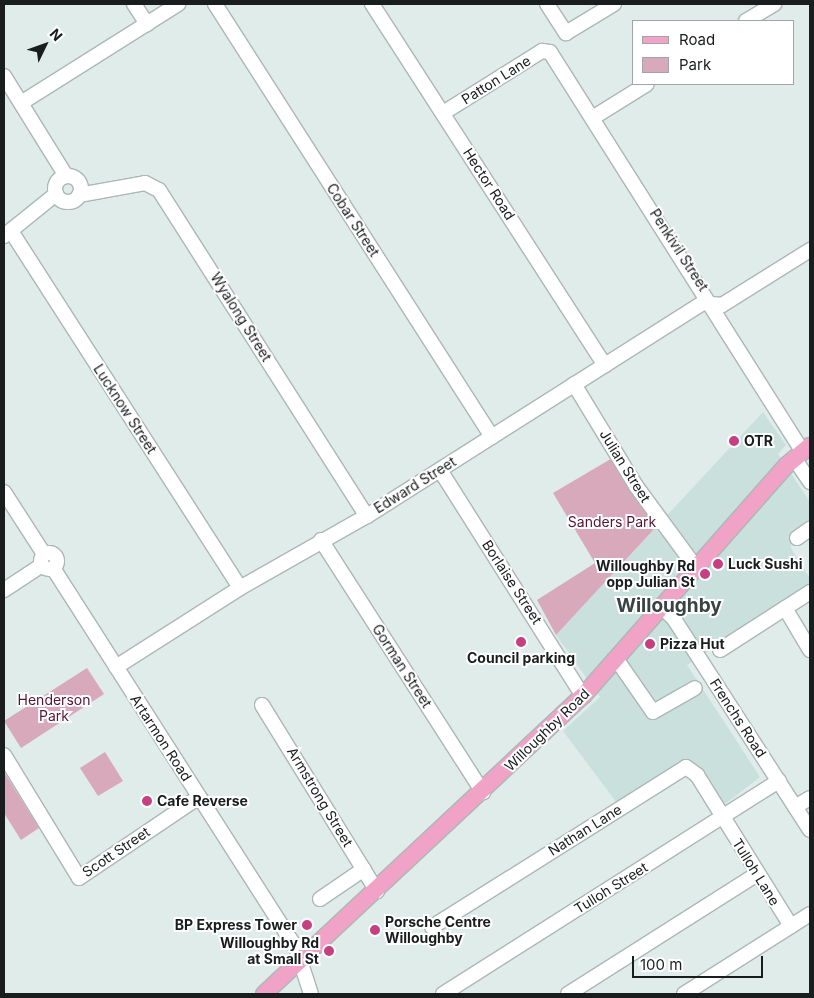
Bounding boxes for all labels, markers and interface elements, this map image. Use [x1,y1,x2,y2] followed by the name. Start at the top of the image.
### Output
[20,20,70,70] north arrow
[632,20,794,85] legend
[47,25,66,44] text: N
[679,30,715,49] text: Road
[458,52,534,108] street label: Patton Lane
[679,55,711,74] text: Park
[460,145,518,223] street label: Hector Road
[323,180,383,260] street label: Cobar Street
[646,206,712,294] street label: Penkivil Street
[207,269,275,365] street label: Wyalong Street
[90,361,160,457] street label: Lucknow Street
[596,427,654,505] street label: Julian Street
[744,433,773,449] place label: OTR
[728,435,740,447] marker: OTR
[371,453,459,517] street label: Edward Street
[568,514,656,530] park label: Sanders Park
[479,537,545,627] street label: Borlaise Street
[728,556,803,572] place label: Luck Sushi
[596,558,695,590] place label: Willoughby Rd opp Julian St
[712,558,724,570] marker: Luck Sushi
[699,568,711,580] marker: Willoughby Rd opp Julian St
[616,595,722,617] district label: Willoughby
[369,621,435,711] street label: Gorman Street
[515,636,527,648] marker: Council parking
[660,636,725,652] place label: Pizza Hut
[644,638,656,650] marker: Pizza Hut
[467,650,575,666] place label: Council parking
[706,675,770,761] street label: Frenchs Road
[501,685,593,775] street label: Willoughby Road
[18,692,90,724] park label: Henderson Park
[127,692,195,784] street label: Artarmon Road
[284,744,356,850] street label: Armstrong Street
[157,793,248,809] place label: Cafe Reverse
[141,795,153,807] marker: Cafe Reverse
[545,801,625,859] street label: Nathan Lane
[79,823,153,881] street label: Scott Street
[729,835,783,909] street label: Tulloh Lane
[571,859,651,917] street label: Tulloh Street
[385,914,491,946] place label: Porsche Centre Willoughby
[175,917,297,933] place label: BP Express Tower
[301,919,313,931] marker: BP Express Tower
[369,924,381,936] marker: Porsche Centre Willoughby
[220,935,319,968] place label: Willoughby Rd at Small St
[323,945,335,957] marker: Willoughby Rd at Small St
[634,946,765,978] scale bar
[640,955,682,974] text: 100 m

